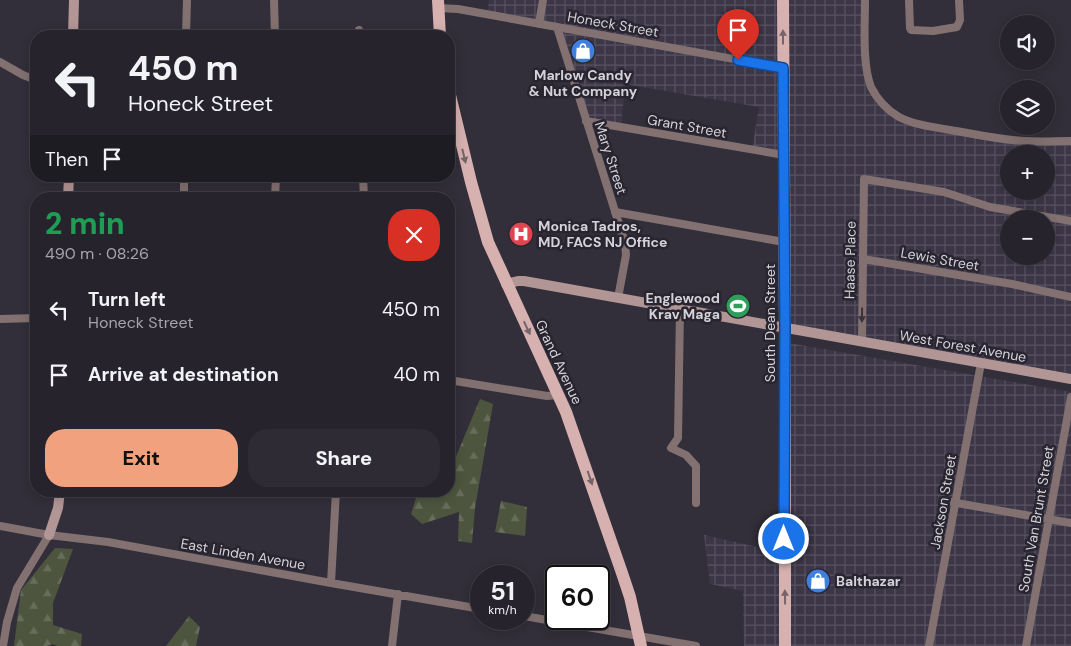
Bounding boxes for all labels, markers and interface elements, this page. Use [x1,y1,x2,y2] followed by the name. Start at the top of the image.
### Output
[566,7,660,41] street label: Honeck Street
[717,9,759,60] pin
[1000,15,1055,265] map controls
[1000,15,1055,70] button: sound
[724,16,752,44] icon: arrive
[779,28,787,44] one-way arrow
[570,38,596,64] shop icon: Marlow Candy & Nut Company
[128,45,238,91] text: 450 m
[45,50,110,115] icon: left
[529,66,638,100] place label: Marlow Candy & Nut Company
[1000,80,1055,135] button: layers
[128,89,273,118] text: Honeck Street
[646,110,728,142] street label: Grant Street
[591,119,631,197] street label: Mary Street
[98,145,126,173] icon: arrive
[1000,145,1055,200] button: +
[45,147,88,172] text: Then
[460,148,468,163] one-way arrow
[45,204,125,243] text: 2 min
[388,209,440,261] button: close
[1000,210,1055,265] button: −
[538,217,667,251] place label: Monica Tadros, MD, FACS NJ Office
[508,221,534,247] hospital icon: Monica Tadros, MD, FACS NJ Office
[840,221,860,299] street label: Haase Place
[45,243,149,264] text: 490 m · 08:26
[899,243,981,275] street label: Lewis Street
[761,264,779,382] street label: South Dean Street
[88,287,166,312] text: Turn left
[645,289,720,323] place label: Englewood Krav Maga
[725,293,751,319] sports icon: Englewood Krav Maga
[45,296,73,324] icon: left
[382,297,440,322] text: 450 m
[858,308,866,324] one-way arrow
[88,312,193,333] text: Honeck Street
[532,317,587,407] street label: Grand Avenue
[524,321,532,335] one-way arrow
[898,326,1028,366] street label: West Forest Avenue
[45,361,73,389] icon: arrive
[88,362,279,387] text: Arrive at destination
[393,362,440,387] text: 40 m
[45,429,238,487] button: Exit
[248,429,440,487] button: Share
[1014,444,1058,594] street label: South Van Brunt Street
[926,453,960,551] street label: Jackson Street
[586,471,594,486] one-way arrow
[757,512,809,564] position arrow
[179,534,307,574] street label: East Linden Avenue
[545,565,610,630] speed limit sign: 60
[805,568,831,594] shop icon: Balthazar
[836,572,901,590] place label: Balthazar
[490,575,515,608] text: 51
[781,589,789,605] one-way arrow
[488,602,517,618] text: km/h

